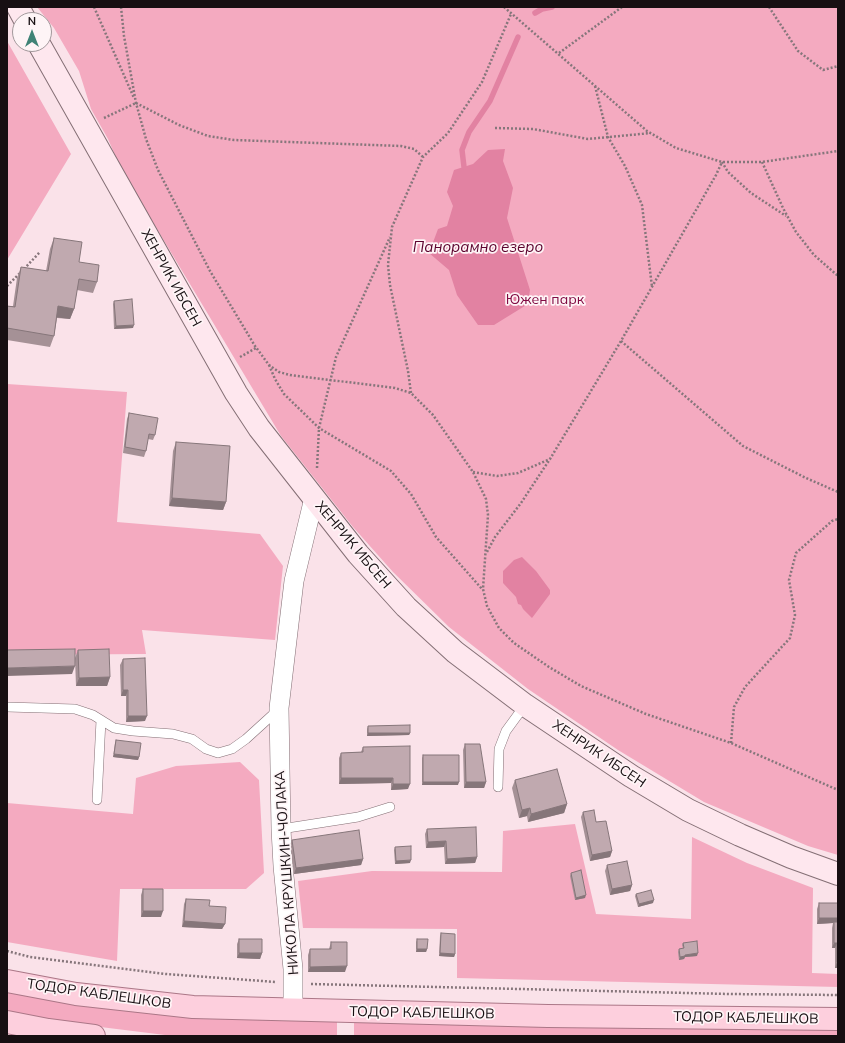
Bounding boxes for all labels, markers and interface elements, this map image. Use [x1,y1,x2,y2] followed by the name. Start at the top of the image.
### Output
[12,12,52,52] north arrow
[28,14,36,28] text: N
[137,226,205,330] street label: ХЕНРИК ИБСЕН
[413,238,543,256] water label: Панорамно езеро
[506,292,584,308] park label: Южен парк
[312,498,394,592] street label: ХЕНРИК ИБСЕН
[549,717,649,791] street label: ХЕНРИК ИБСЕН
[271,770,303,976] street label: НИКОЛА КРУШКИН-ЧОЛАКА
[26,976,172,1012] street label: ТОДОР КАБЛЕШКОВ
[349,1003,495,1023] street label: ТОДОР КАБЛЕШКОВ
[673,1008,819,1028] street label: ТОДОР КАБЛЕШКОВ

